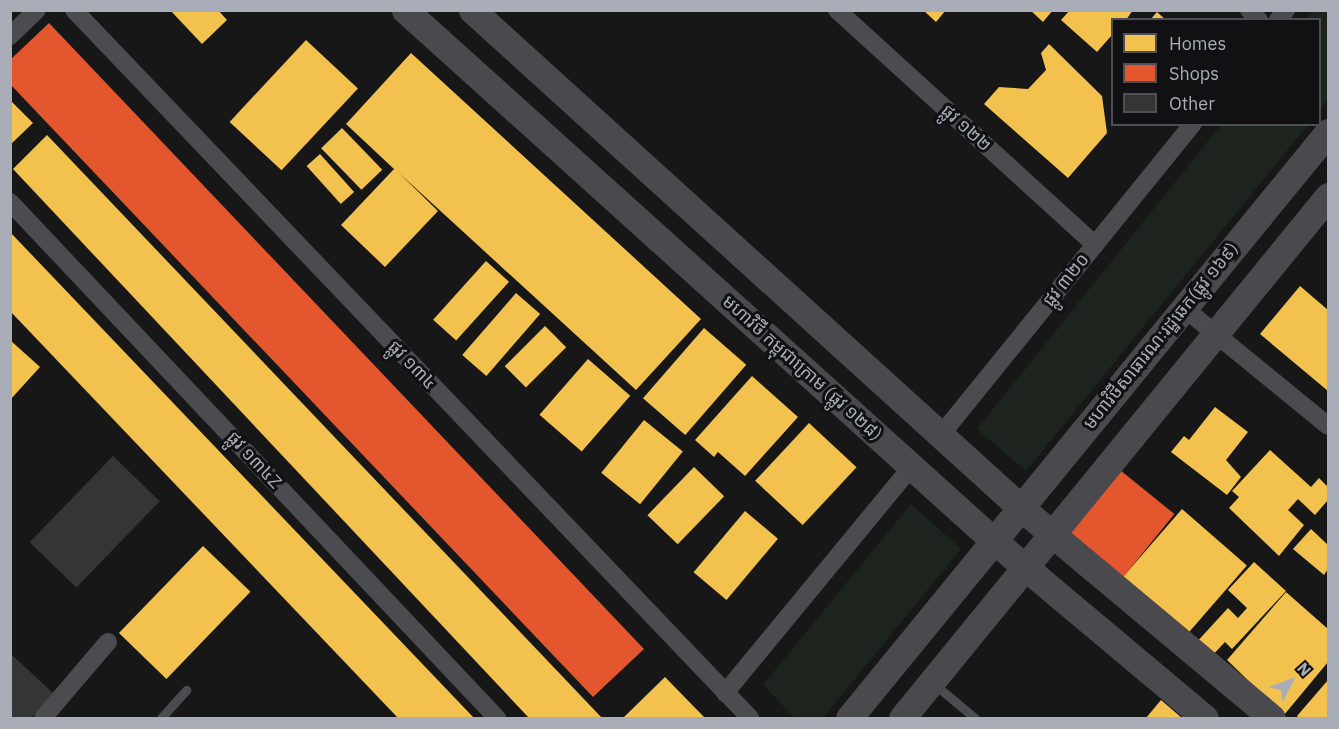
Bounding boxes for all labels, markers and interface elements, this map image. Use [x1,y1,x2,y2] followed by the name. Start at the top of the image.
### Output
[1111,18,1321,126] legend
[1169,32,1226,55] text: Homes
[1169,62,1219,85] text: Shops
[1169,92,1215,115] text: Other
[936,100,996,156] street label: ផ្លូវ ១២២
[1079,238,1243,434] street label: មហាវិថីសាធារណៈរដ្ឋឆេក(ផ្លូវ ១៦៩)
[1038,249,1094,311] street label: ផ្លូវ ៣២០
[718,291,886,445] street label: មហាវិថី កម្ពុជាក្រោម (ផ្លូវ ១២៨)
[383,336,441,394] street label: ផ្លូវ ១៣៤
[222,427,286,493] street label: ផ្លូវ ១៣៤Z
[1261,651,1321,711] north arrow
[1293,658,1316,680] text: N

